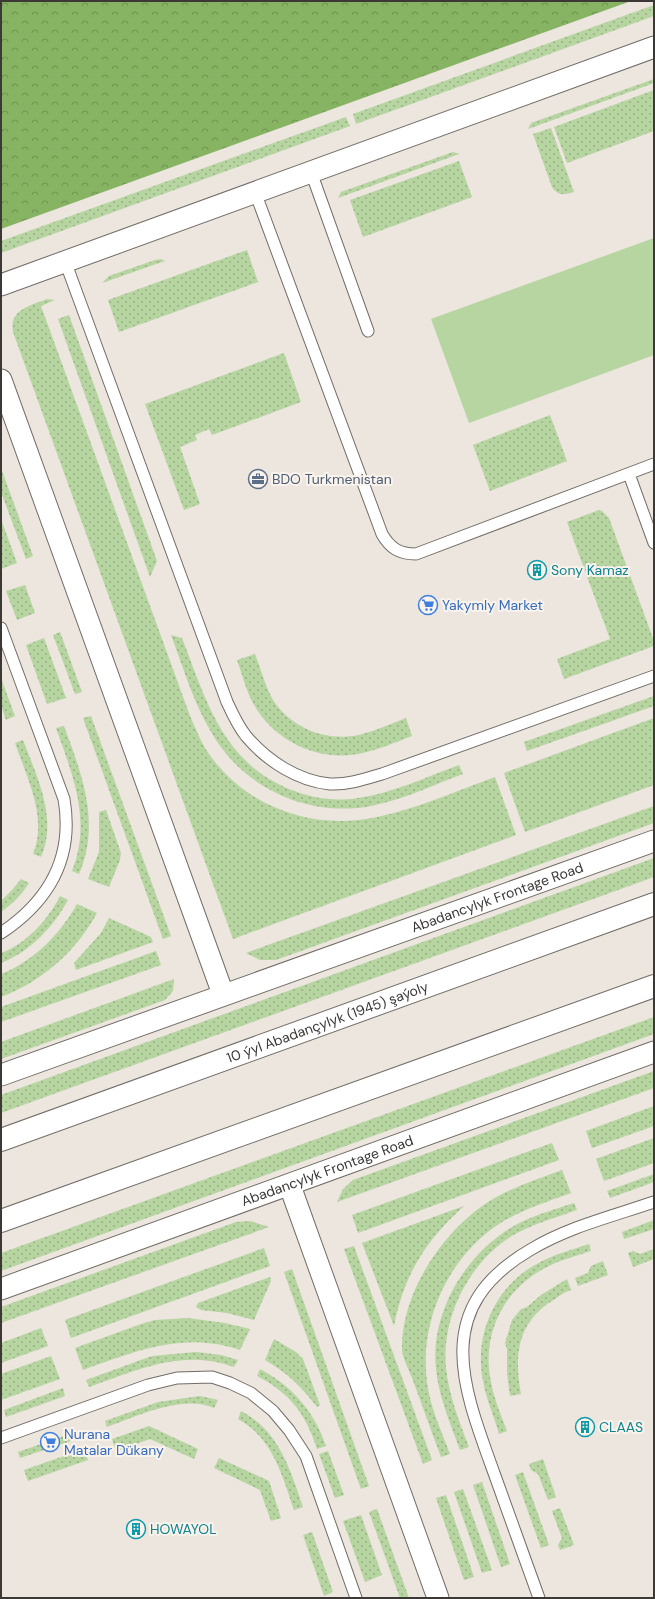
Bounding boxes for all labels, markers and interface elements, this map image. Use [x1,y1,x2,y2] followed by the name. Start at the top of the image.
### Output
[247,468,269,490] office icon: BDO Turkmenistan
[272,470,392,488] place label: BDO Turkmenistan
[526,559,548,581] building icon: Sony Kamaz
[551,561,629,579] place label: Sony Kamaz
[417,594,439,616] supermarket icon: Yakymly Market
[442,596,543,614] place label: Yakymly Market
[409,858,586,936] street label: Abadancylyk Frontage Road
[224,977,431,1067] street label: 10 ýyl Abadançylyk (1945) şaýoly
[239,1131,416,1210] street label: Abadancylyk Frontage Road
[574,1416,596,1438] building icon: CLAAS
[599,1418,643,1436] place label: CLAAS
[64,1425,164,1459] place label: Nurana Matalar Dükany
[39,1431,61,1453] supermarket icon: Nurana Matalar Dükany
[125,1518,147,1540] building icon: HOWAYOL
[150,1520,217,1538] place label: HOWAYOL

